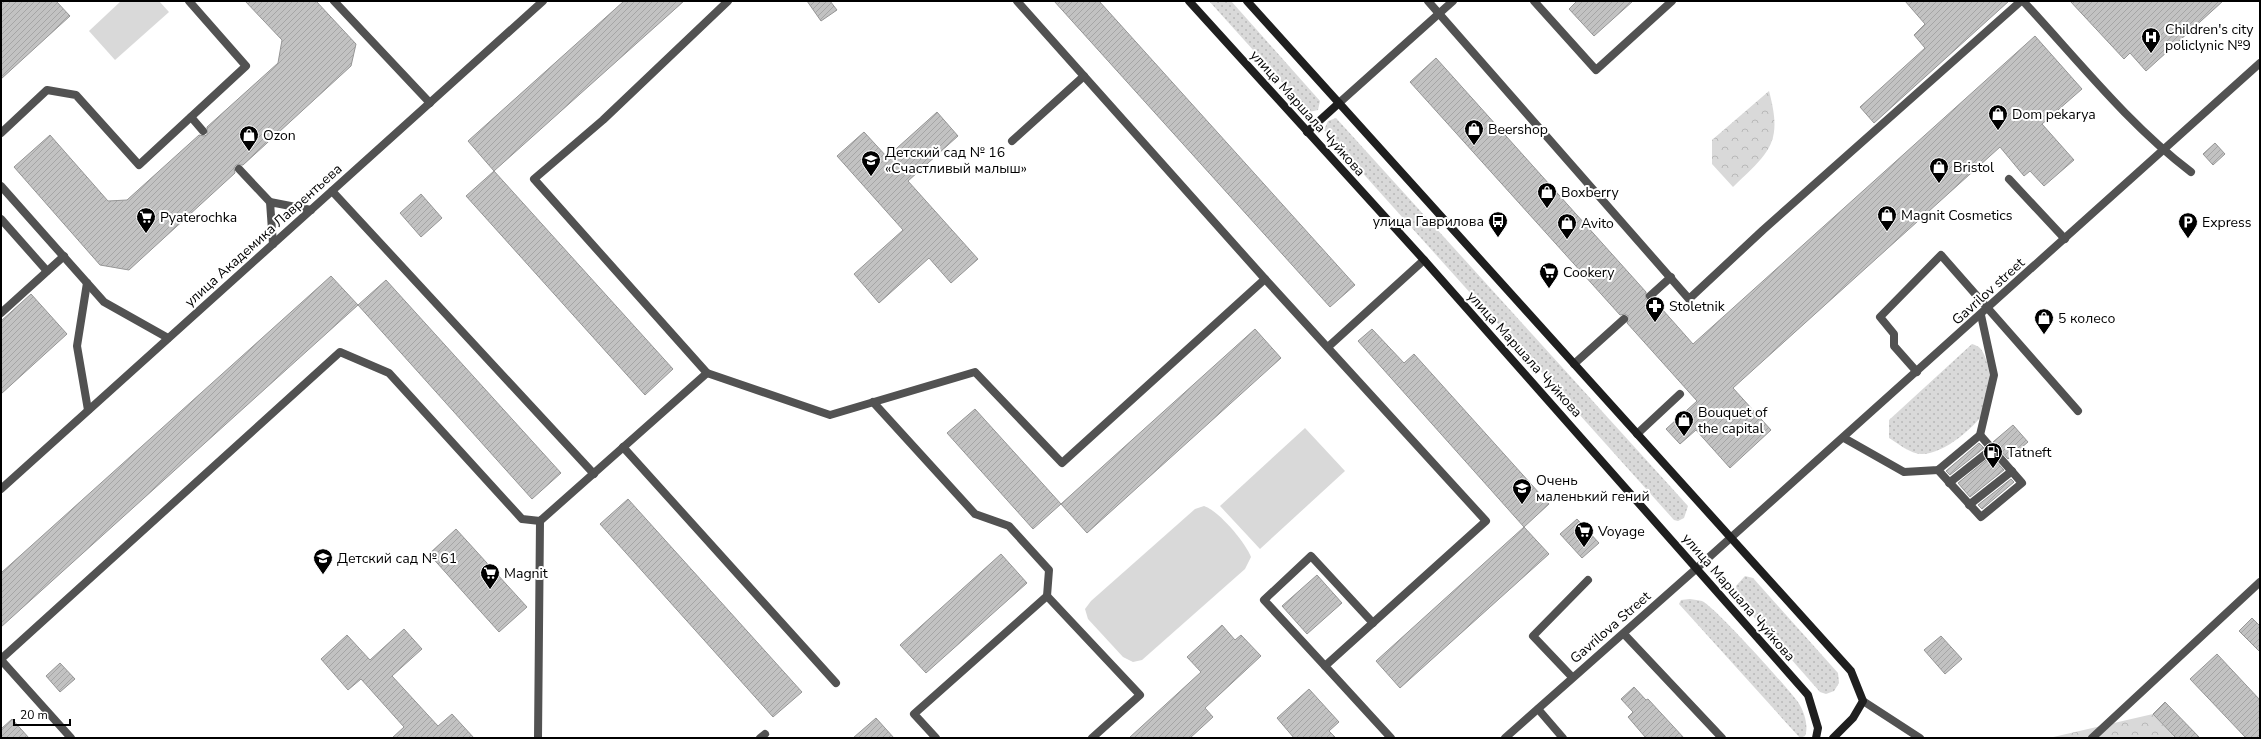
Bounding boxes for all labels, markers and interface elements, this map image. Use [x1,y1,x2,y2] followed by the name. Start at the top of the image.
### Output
[2165,20,2254,55] place label: Children's city policlynic №9
[2140,26,2162,54] hospital icon: Children's city policlynic №9
[1246,46,1370,181] street label: улица Маршала Чуйкова
[1987,103,2009,131] shop icon: Dom pekarya
[2012,105,2096,124] place label: Dom pekarya
[1463,118,1485,146] shop icon: Beershop
[1488,120,1548,139] place label: Beershop
[238,124,260,152] shop icon: Ozon
[263,126,296,145] place label: Ozon
[885,143,1027,178] place label: Детский сад № 16 «Счастливый малыш»
[860,149,882,177] school or university icon: Детский сад № 16 «Счастливый малыш»
[1928,156,1950,184] shop icon: Bristol
[1953,158,1995,177] place label: Bristol
[181,159,346,311] street label: улица Академика Лаврентьева
[1536,181,1558,209] shop icon: Boxberry
[1561,183,1619,202] place label: Boxberry
[1876,204,1898,232] shop icon: Magnit Cosmetics
[135,206,157,234] supermarket icon: Pyaterochka
[1901,206,2013,225] place label: Magnit Cosmetics
[160,208,237,227] place label: Pyaterochka
[1487,210,1509,238] bus stop icon: улица Гаврилова
[2177,211,2199,239] parking icon: Express
[1373,212,1484,231] place label: улица Гаврилова
[1556,212,1578,240] shop icon: Avito
[2202,213,2252,232] place label: Express
[1581,214,1614,233] place label: Avito
[1948,254,2029,329] street label: Gavrilov street
[1538,261,1560,289] supermarket icon: Cookery
[1563,263,1615,282] place label: Cookery
[1463,287,1587,422] street label: улица Маршала Чуйкова
[1644,295,1666,323] pharmacy icon: Stoletnik
[1669,297,1726,316] place label: Stoletnik
[2033,307,2055,335] shop icon: 5 колесо
[2058,309,2115,328] place label: 5 колесо
[1698,403,1768,438] place label: Bouquet of the capital
[1673,409,1695,437] shop icon: Bouquet of the capital
[1982,441,2004,469] fuel station icon: Tatneft
[2007,443,2051,462] place label: Tatneft
[1536,471,1650,506] place label: Очень маленький гений
[1511,477,1533,505] school or university icon: Очень маленький гений
[1573,520,1595,548] supermarket icon: Voyage
[1597,522,1645,541] place label: Voyage
[1678,529,1800,665] street label: улица Маршала Чуйкова
[312,547,334,575] school or university icon: Детский сад № 61
[337,549,457,568] place label: Детский сад № 61
[479,562,501,590] supermarket icon: Magnit
[504,564,548,583] place label: Magnit
[1566,587,1655,668] street label: Gavrilova Street
[14,701,70,727] scale bar
[20,707,48,723] text: 20 m

